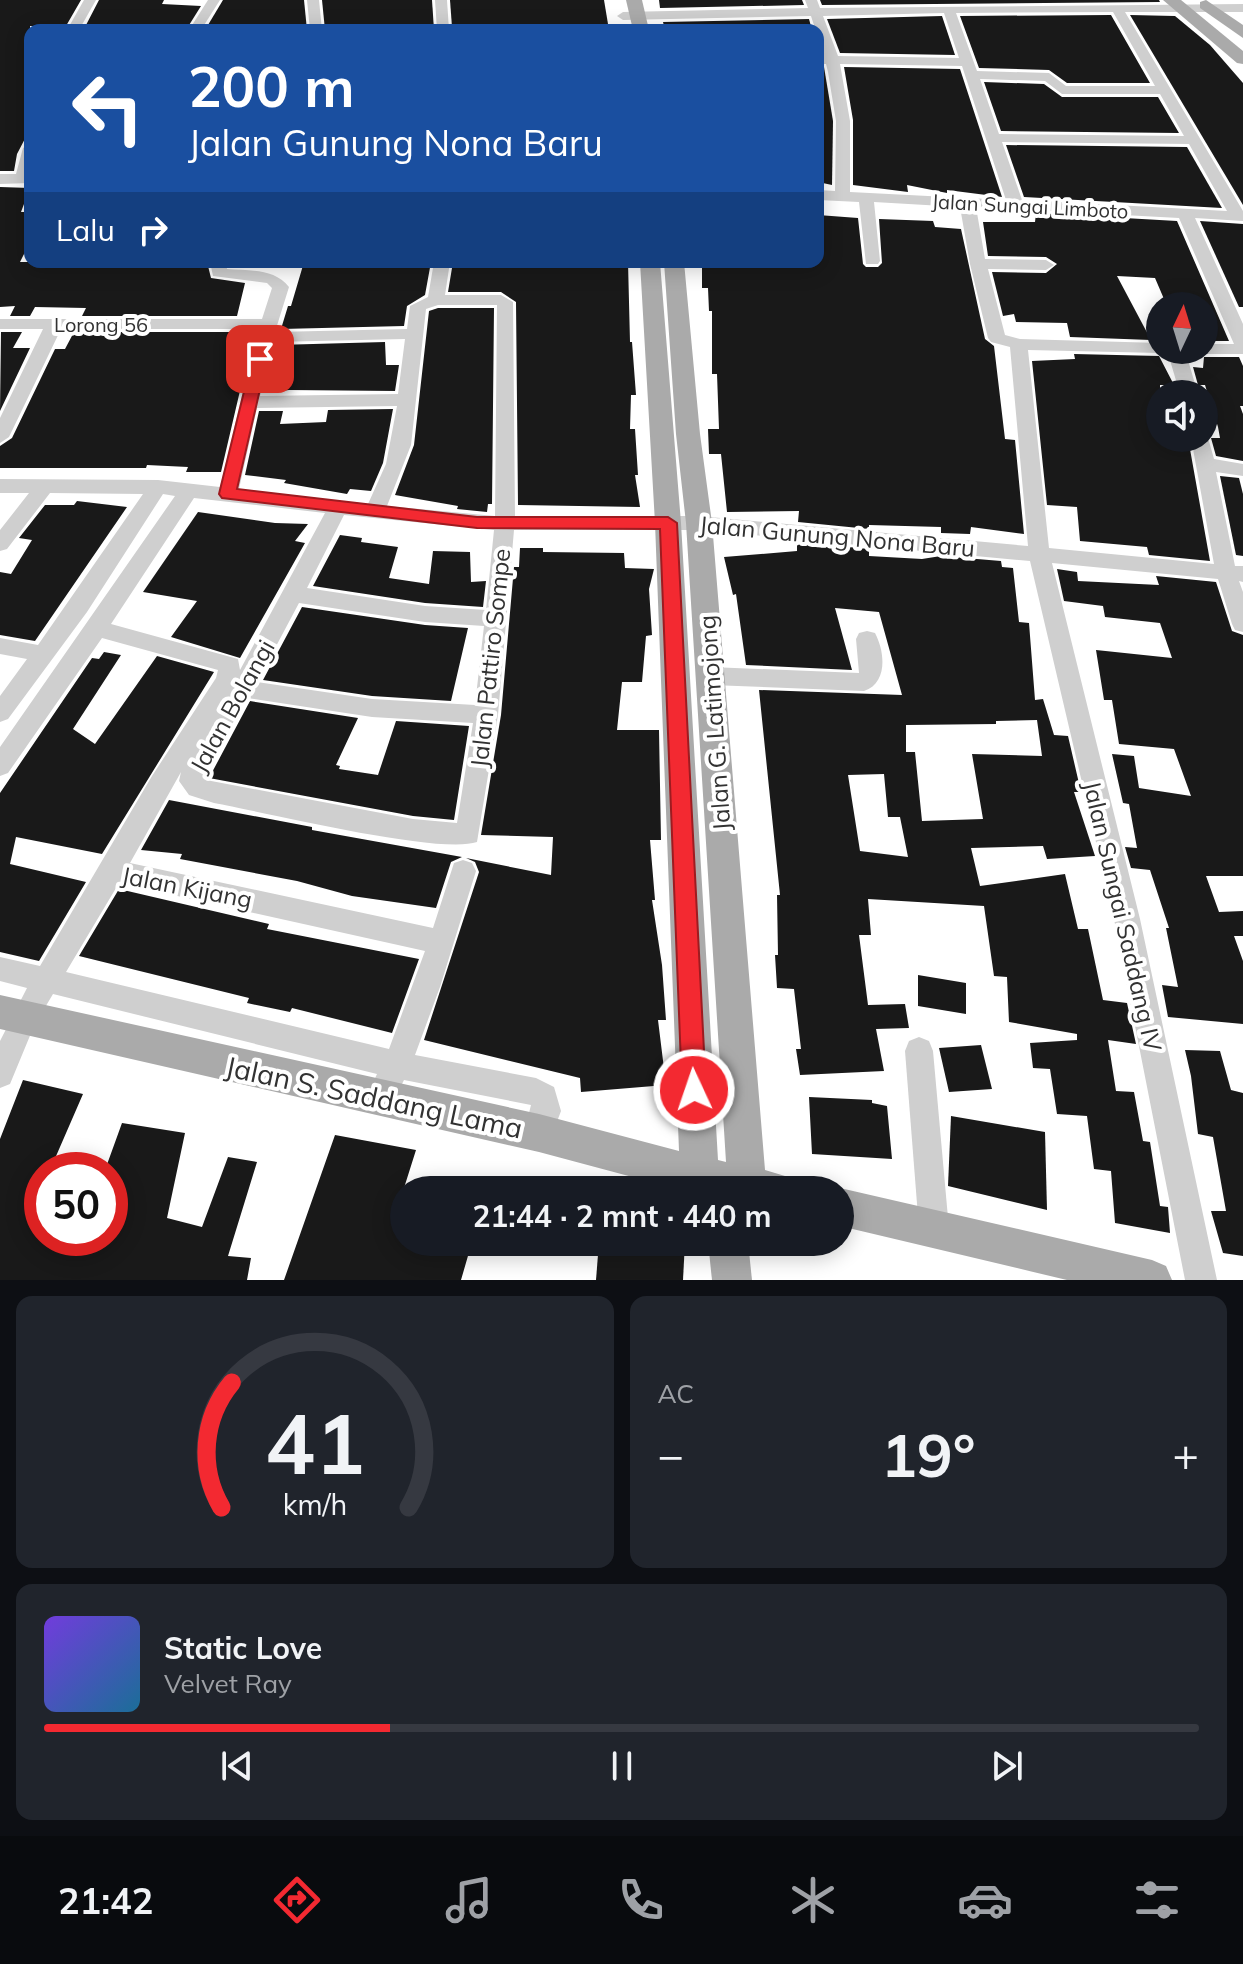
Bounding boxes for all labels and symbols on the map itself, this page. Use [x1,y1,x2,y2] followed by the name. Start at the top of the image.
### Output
[931,188,1129,224] street label: Jalan Sungai Limboto
[1146,292,1218,364] north arrow
[54,312,148,337] street label: Lorong 56
[226,325,294,393] pin
[698,509,976,563] street label: Jalan Gunung Nona Baru
[464,547,516,769] street label: Jalan Pattiro Sompe
[691,614,737,832] street label: Jalan G. Latimojong
[183,634,281,778] street label: Jalan Bolangi
[1077,778,1169,1054] street label: Jalan Sungai Saddang IV
[119,860,255,914] street label: Jalan Kijang
[222,1048,526,1146] street label: Jalan S. Saddang Lama
[652,1048,736,1132] position arrow
[24,1152,128,1256] speed limit sign: 50

